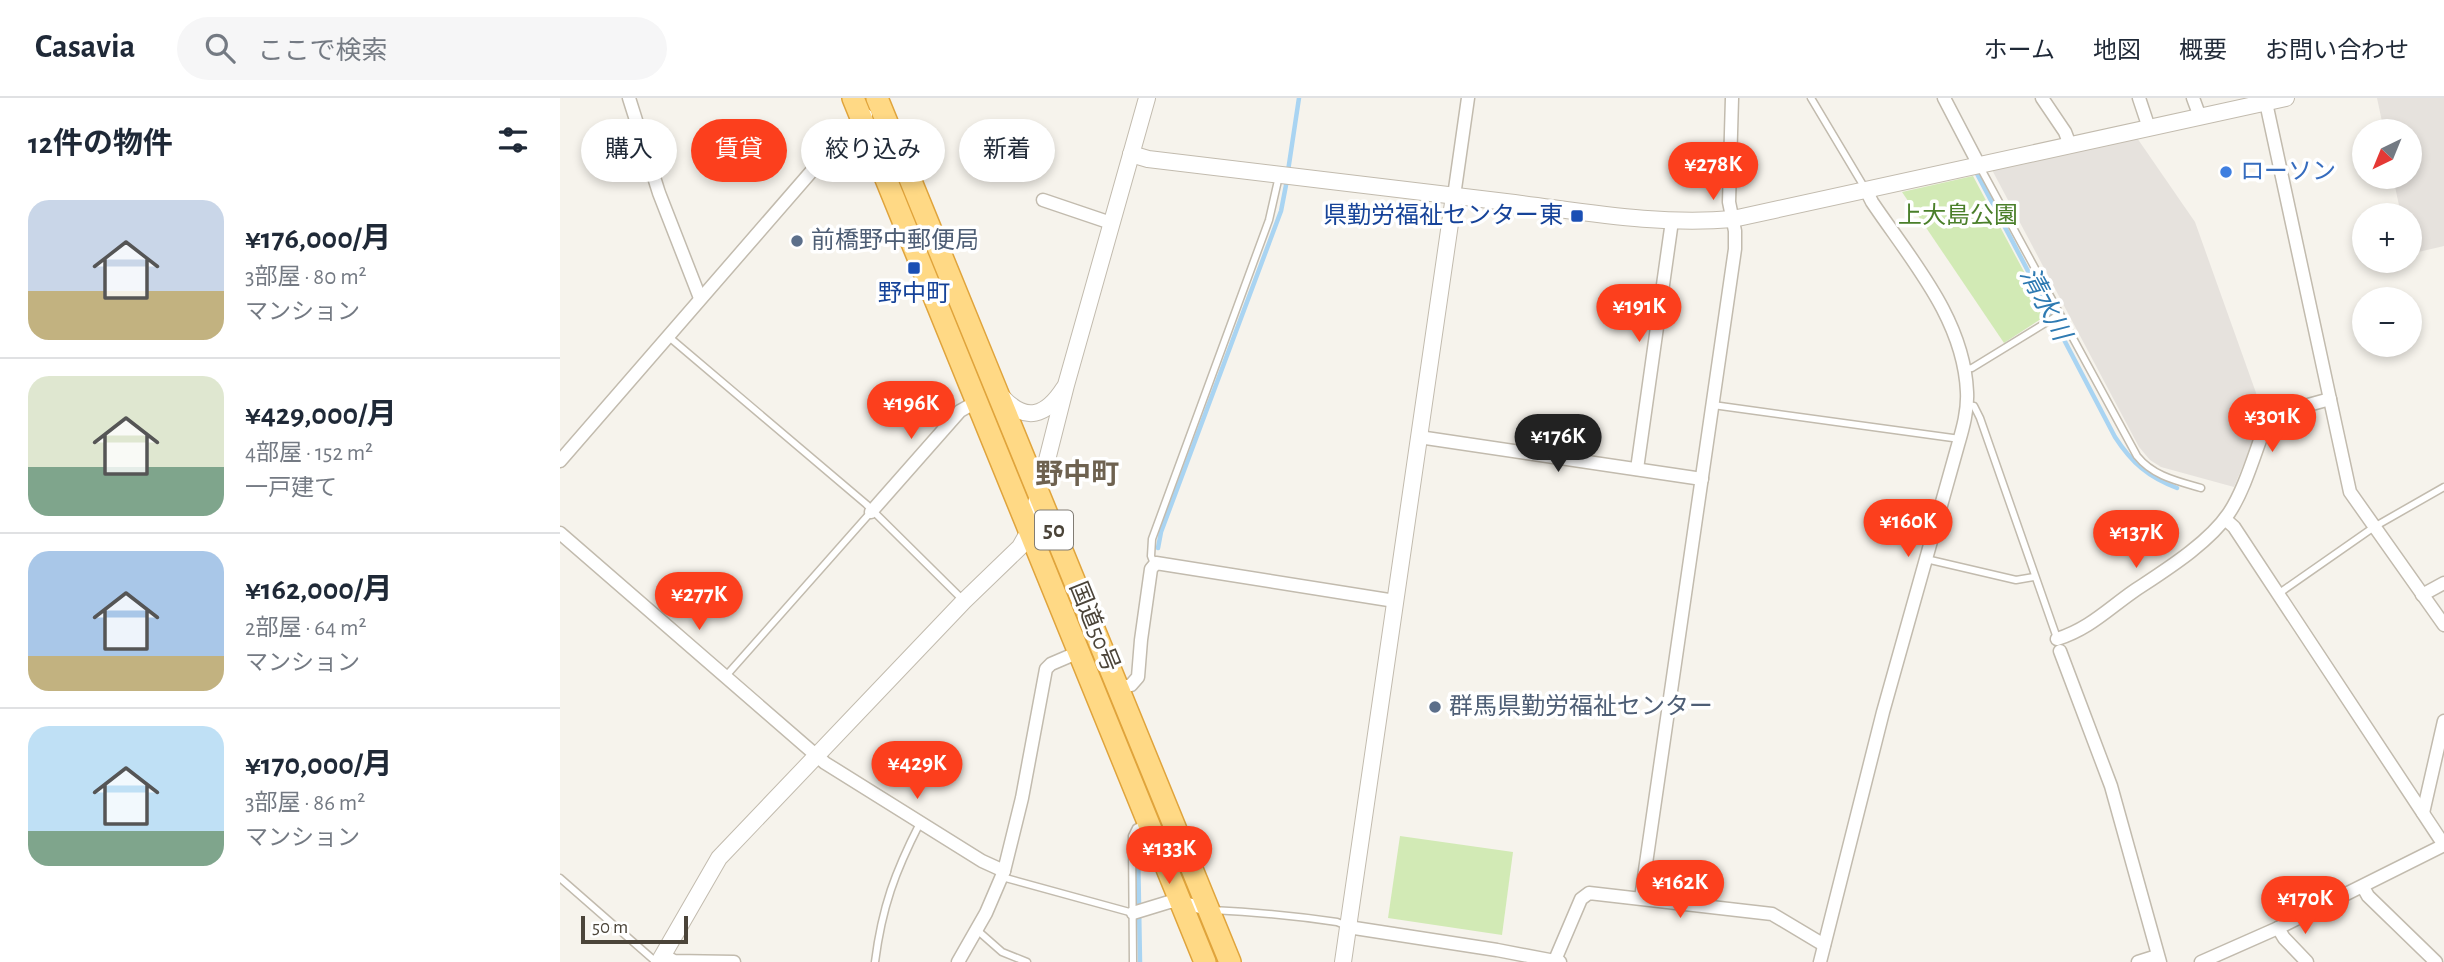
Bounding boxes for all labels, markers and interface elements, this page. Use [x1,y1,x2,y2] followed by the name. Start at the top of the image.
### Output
[177,17,667,80] search box
[201,29,239,67] icon: search
[35,31,135,64] text: Casavia
[257,38,387,64] text: ここで検索
[1984,39,2055,63] text: ホーム
[2093,39,2141,63] text: 地図
[2179,39,2227,63] text: 概要
[2265,39,2409,63] text: お問い合わせ
[581,119,677,182] chip: 購入
[691,119,787,182] chip: 賃貸
[801,119,945,182] chip: 絞り込み
[959,119,1055,182] chip: 新着
[2352,119,2422,189] north arrow
[2352,119,2422,357] map controls
[494,121,532,159] icon: filters
[28,129,173,159] text: 12件の物件
[1664,142,1762,202] pin: ¥278K
[1684,153,1742,176] text: ¥278K
[2240,160,2336,184] place label: ローソン
[2218,164,2234,180] marker: ローソン
[1323,202,1563,228] place label: 県勤労福祉センター東
[1898,202,2018,228] park label: 上大島公園
[2352,203,2422,273] button: +
[1569,208,1585,224] marker: 県勤労福祉センター東
[245,224,391,254] text: ¥176,000/月
[811,227,979,253] place label: 前橋野中郵便局
[84,228,168,312] icon: home
[789,233,805,249] marker: 前橋野中郵便局
[906,260,922,276] marker: 野中町
[2015,263,2077,347] water label: 清水川
[245,266,367,289] text: 3部屋 · 80 m²
[878,280,950,306] place label: 野中町
[1590,285,1688,344] pin: ¥191K
[2352,287,2422,357] button: −
[1612,295,1666,318] text: ¥191K
[245,301,360,324] text: マンション
[862,382,960,441] pin: ¥196K
[883,392,939,415] text: ¥196K
[2223,394,2321,454] pin: ¥301K
[245,400,397,430] text: ¥429,000/月
[84,404,168,488] icon: home
[2244,405,2300,428] text: ¥301K
[1509,414,1607,474] pin: ¥176K
[1531,425,1585,448] text: ¥176K
[245,442,373,465] text: 4部屋 · 152 m²
[1035,459,1119,489] district label: 野中町
[245,477,337,500] text: 一戸建て
[1859,500,1957,559] pin: ¥160K
[1035,510,1073,550] road number: 50
[1880,510,1936,533] text: ¥160K
[2087,510,2185,570] pin: ¥137K
[2109,521,2163,544] text: ¥137K
[650,573,748,632] pin: ¥277K
[245,575,392,605] text: ¥162,000/月
[1065,578,1125,675] street label: 国道50号
[84,579,168,663] icon: home
[671,583,727,606] text: ¥277K
[245,617,366,640] text: 2部屋 · 64 m²
[245,652,360,675] text: マンション
[1449,693,1713,719] place label: 群馬県勤労福祉センター
[1427,699,1443,715] marker: 群馬県勤労福祉センター
[868,742,966,801] pin: ¥429K
[245,750,392,780] text: ¥170,000/月
[887,752,947,775] text: ¥429K
[84,754,168,838] icon: home
[245,792,365,815] text: 3部屋 · 86 m²
[1120,826,1218,886] pin: ¥133K
[245,827,360,850] text: マンション
[1142,837,1196,860] text: ¥133K
[1631,860,1729,920] pin: ¥162K
[1652,871,1708,894] text: ¥162K
[2256,876,2354,936] pin: ¥170K
[2277,887,2333,910] text: ¥170K
[581,913,688,945] scale bar
[592,918,628,937] text: 50 m

